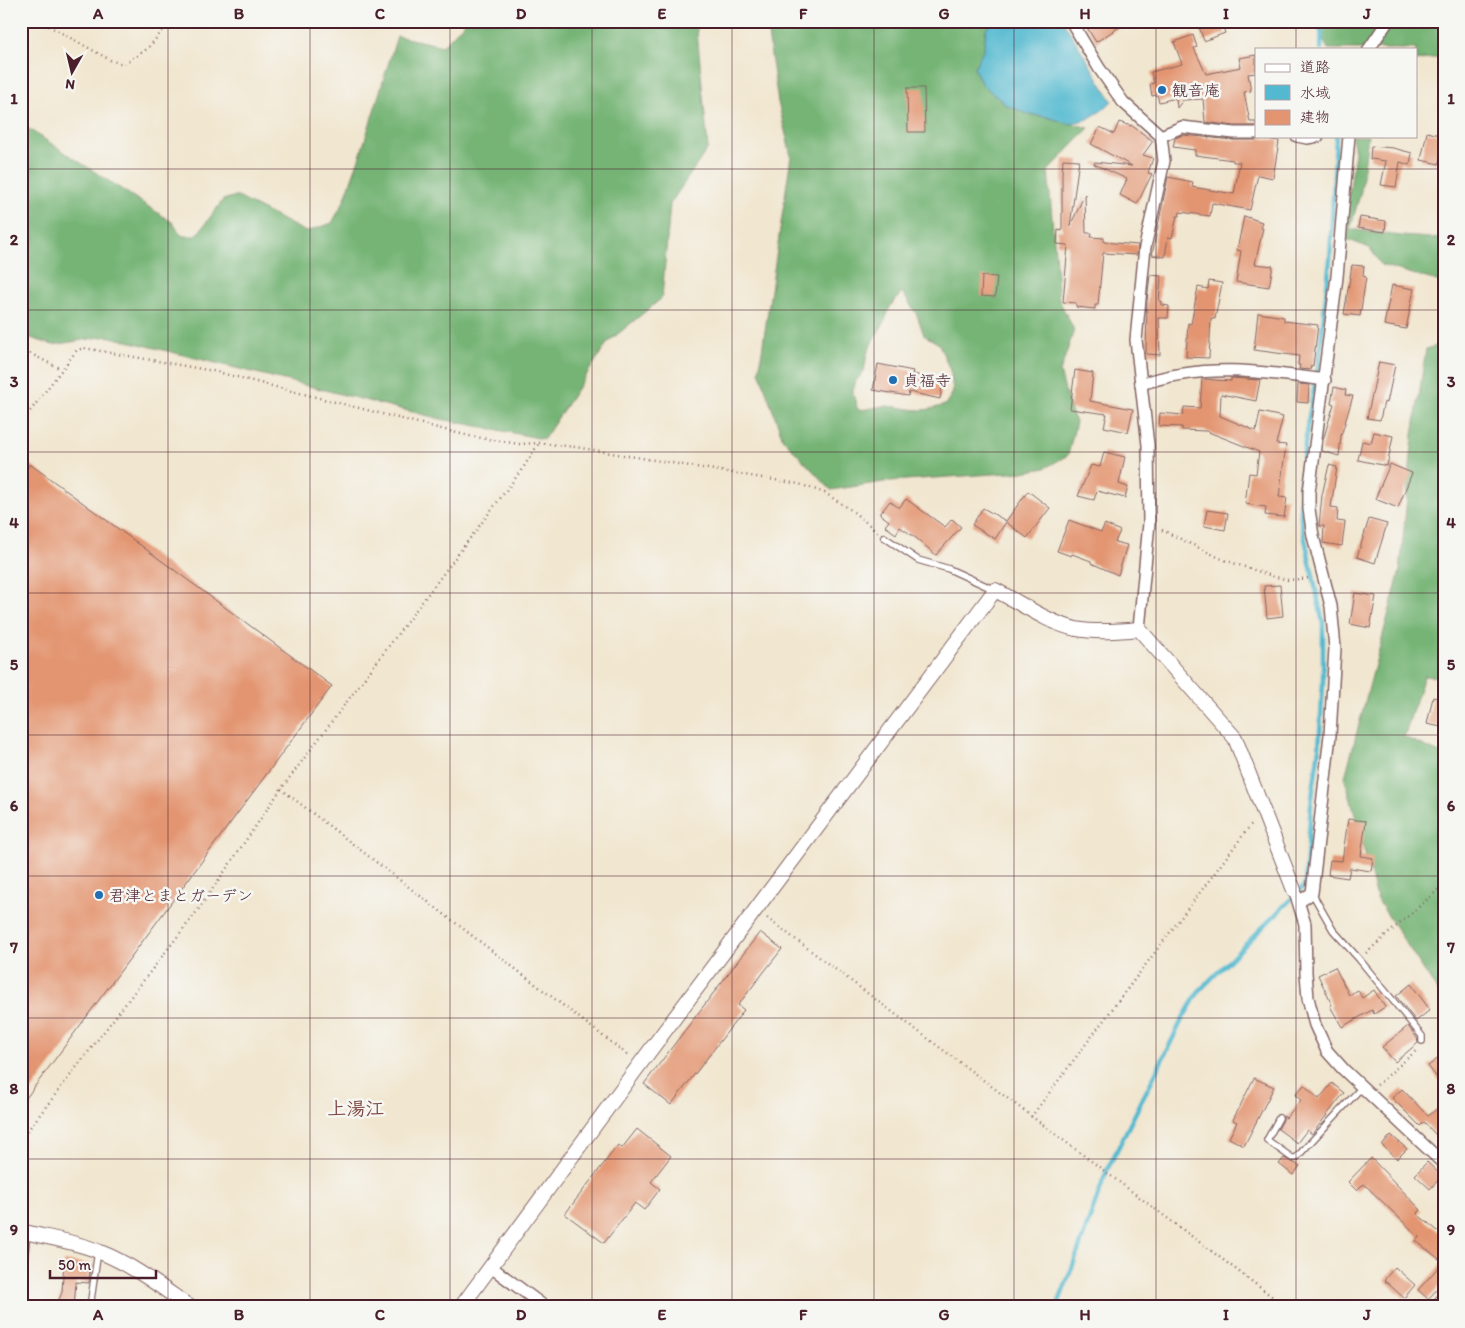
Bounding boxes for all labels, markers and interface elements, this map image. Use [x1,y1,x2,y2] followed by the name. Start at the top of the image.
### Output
[92,4,104,23] text: A
[234,4,245,23] text: B
[375,4,386,23] text: C
[516,4,527,23] text: D
[658,4,667,23] text: E
[799,4,808,23] text: F
[938,4,950,23] text: G
[1079,4,1091,23] text: H
[1223,4,1229,23] text: I
[1362,4,1371,23] text: J
[48,48,98,98] north arrow
[1255,48,1418,138] legend
[1300,58,1330,76] text: 道路
[64,75,76,93] text: N
[1172,81,1220,100] place label: 観音庵
[1156,84,1168,96] marker: 観音庵
[1300,84,1330,102] text: 水域
[10,89,18,108] text: 1
[1447,89,1455,108] text: 1
[1300,108,1330,126] text: 建物
[10,230,19,249] text: 2
[1447,230,1456,249] text: 2
[903,371,951,390] place label: 貞福寺
[10,372,19,391] text: 3
[1447,372,1456,391] text: 3
[887,374,899,386] marker: 貞福寺
[9,513,19,532] text: 4
[1446,513,1456,532] text: 4
[10,655,19,674] text: 5
[1447,655,1456,674] text: 5
[10,796,19,815] text: 6
[1447,796,1456,815] text: 6
[109,886,253,905] place label: 君津とまとガーデン
[93,889,105,901] marker: 君津とまとガーデン
[9,938,18,957] text: 7
[1446,938,1455,957] text: 7
[10,1079,19,1098] text: 8
[1447,1079,1456,1098] text: 8
[327,1097,385,1120] district label: 上湯江
[10,1220,18,1239] text: 9
[1447,1220,1455,1239] text: 9
[50,1248,156,1280] scale bar
[58,1256,91,1274] text: 50 m
[92,1305,104,1324] text: A
[234,1305,245,1324] text: B
[375,1305,386,1324] text: C
[516,1305,527,1324] text: D
[658,1305,667,1324] text: E
[799,1305,808,1324] text: F
[938,1305,950,1324] text: G
[1079,1305,1091,1324] text: H
[1223,1305,1229,1324] text: I
[1362,1305,1371,1324] text: J

